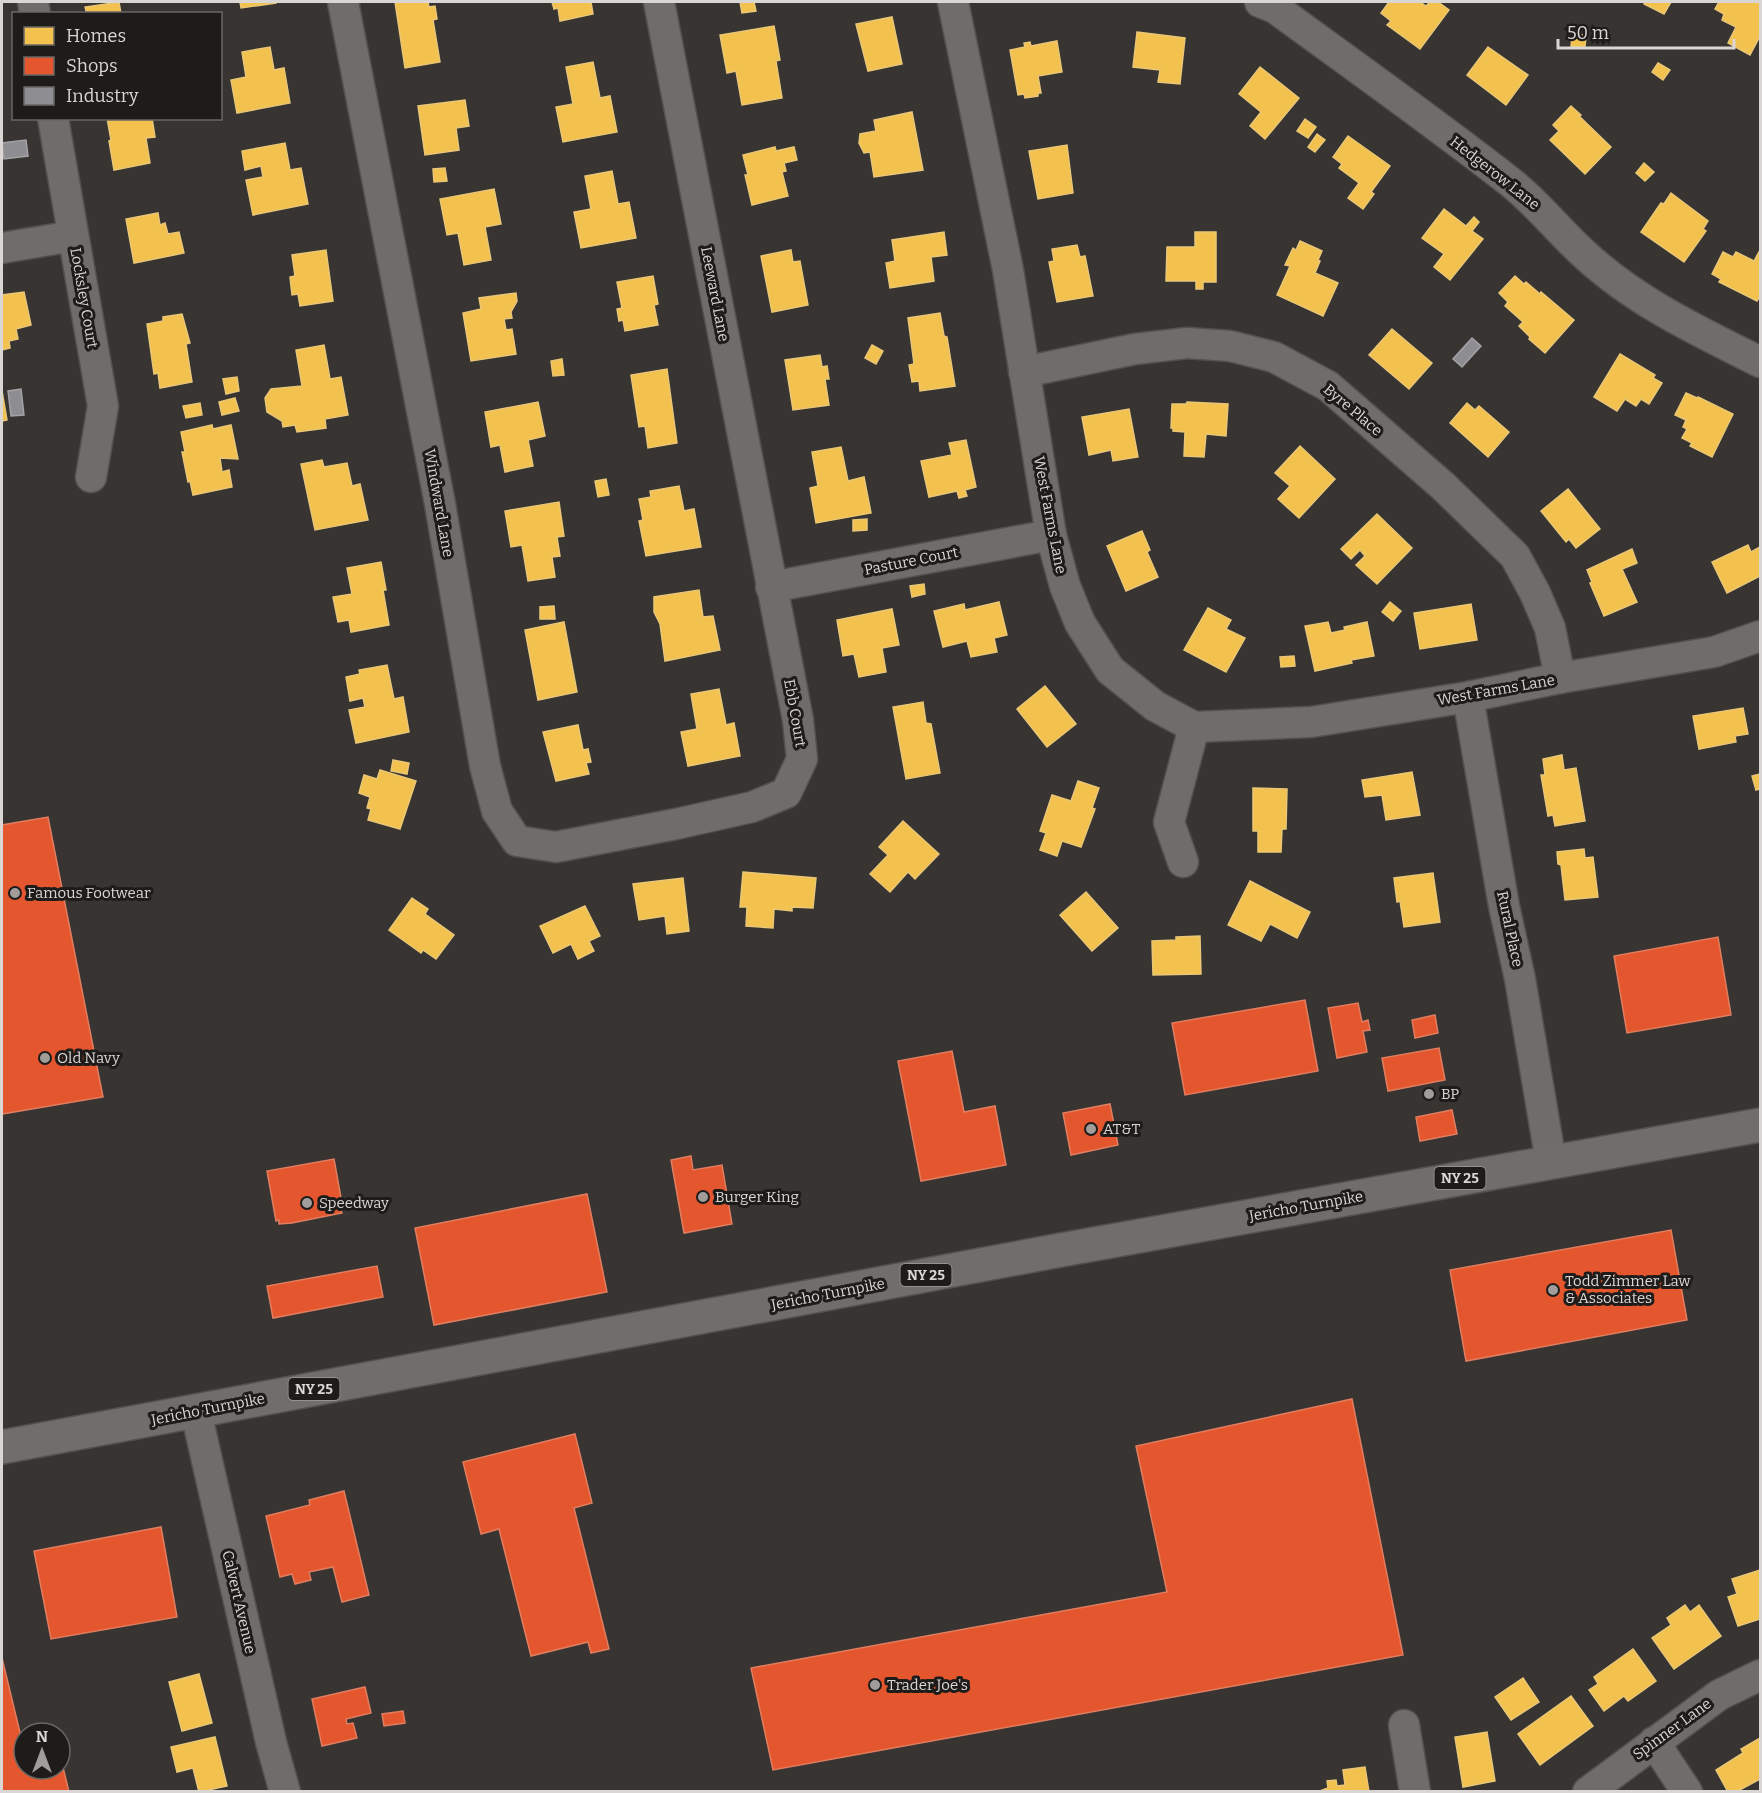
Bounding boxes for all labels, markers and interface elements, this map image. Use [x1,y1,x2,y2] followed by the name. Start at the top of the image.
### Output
[12,12,222,120] legend
[1558,12,1734,50] scale bar
[1567,22,1609,44] text: 50 m
[66,25,126,47] text: Homes
[66,55,118,77] text: Shops
[66,85,139,107] text: Industry
[1447,132,1543,214] street label: Hedgerow Lane
[697,245,733,343] street label: Leeward Lane
[66,246,102,350] street label: Locksley Court
[1320,380,1386,440] street label: Byre Place
[421,448,457,558] street label: Windward Lane
[1030,455,1070,575] street label: West Farms Lane
[862,543,960,579] street label: Pasture Court
[1436,671,1556,709] street label: West Farms Lane
[780,677,810,749] street label: Ebb Court
[27,884,151,902] place label: Famous Footwear
[8,886,22,900] marker: Famous Footwear
[1493,889,1527,969] street label: Rural Place
[57,1049,120,1067] place label: Old Navy
[38,1051,52,1065] marker: Old Navy
[1441,1085,1459,1103] place label: BP
[1422,1087,1436,1101] marker: BP
[1103,1120,1141,1138] place label: AT&T
[1084,1122,1098,1136] marker: AT&T
[1434,1167,1486,1189] road number: NY 25
[1247,1187,1364,1225] street label: Jericho Turnpike
[715,1188,799,1206] place label: Burger King
[696,1190,710,1204] marker: Burger King
[319,1194,389,1212] place label: Speedway
[300,1196,314,1210] marker: Speedway
[900,1264,952,1286] road number: NY 25
[1565,1272,1691,1307] place label: Todd Zimmer Law & Associates
[769,1274,886,1314] street label: Jericho Turnpike
[1546,1283,1560,1297] marker: Todd Zimmer Law & Associates
[288,1378,340,1400] road number: NY 25
[149,1389,266,1429] street label: Jericho Turnpike
[218,1549,260,1655] street label: Calvert Avenue
[887,1676,968,1694] place label: Trader Joe's
[868,1678,882,1692] marker: Trader Joe's
[1629,1694,1715,1764] street label: Spinner Lane
[12,1721,72,1781] north arrow
[36,1727,48,1746] text: N

